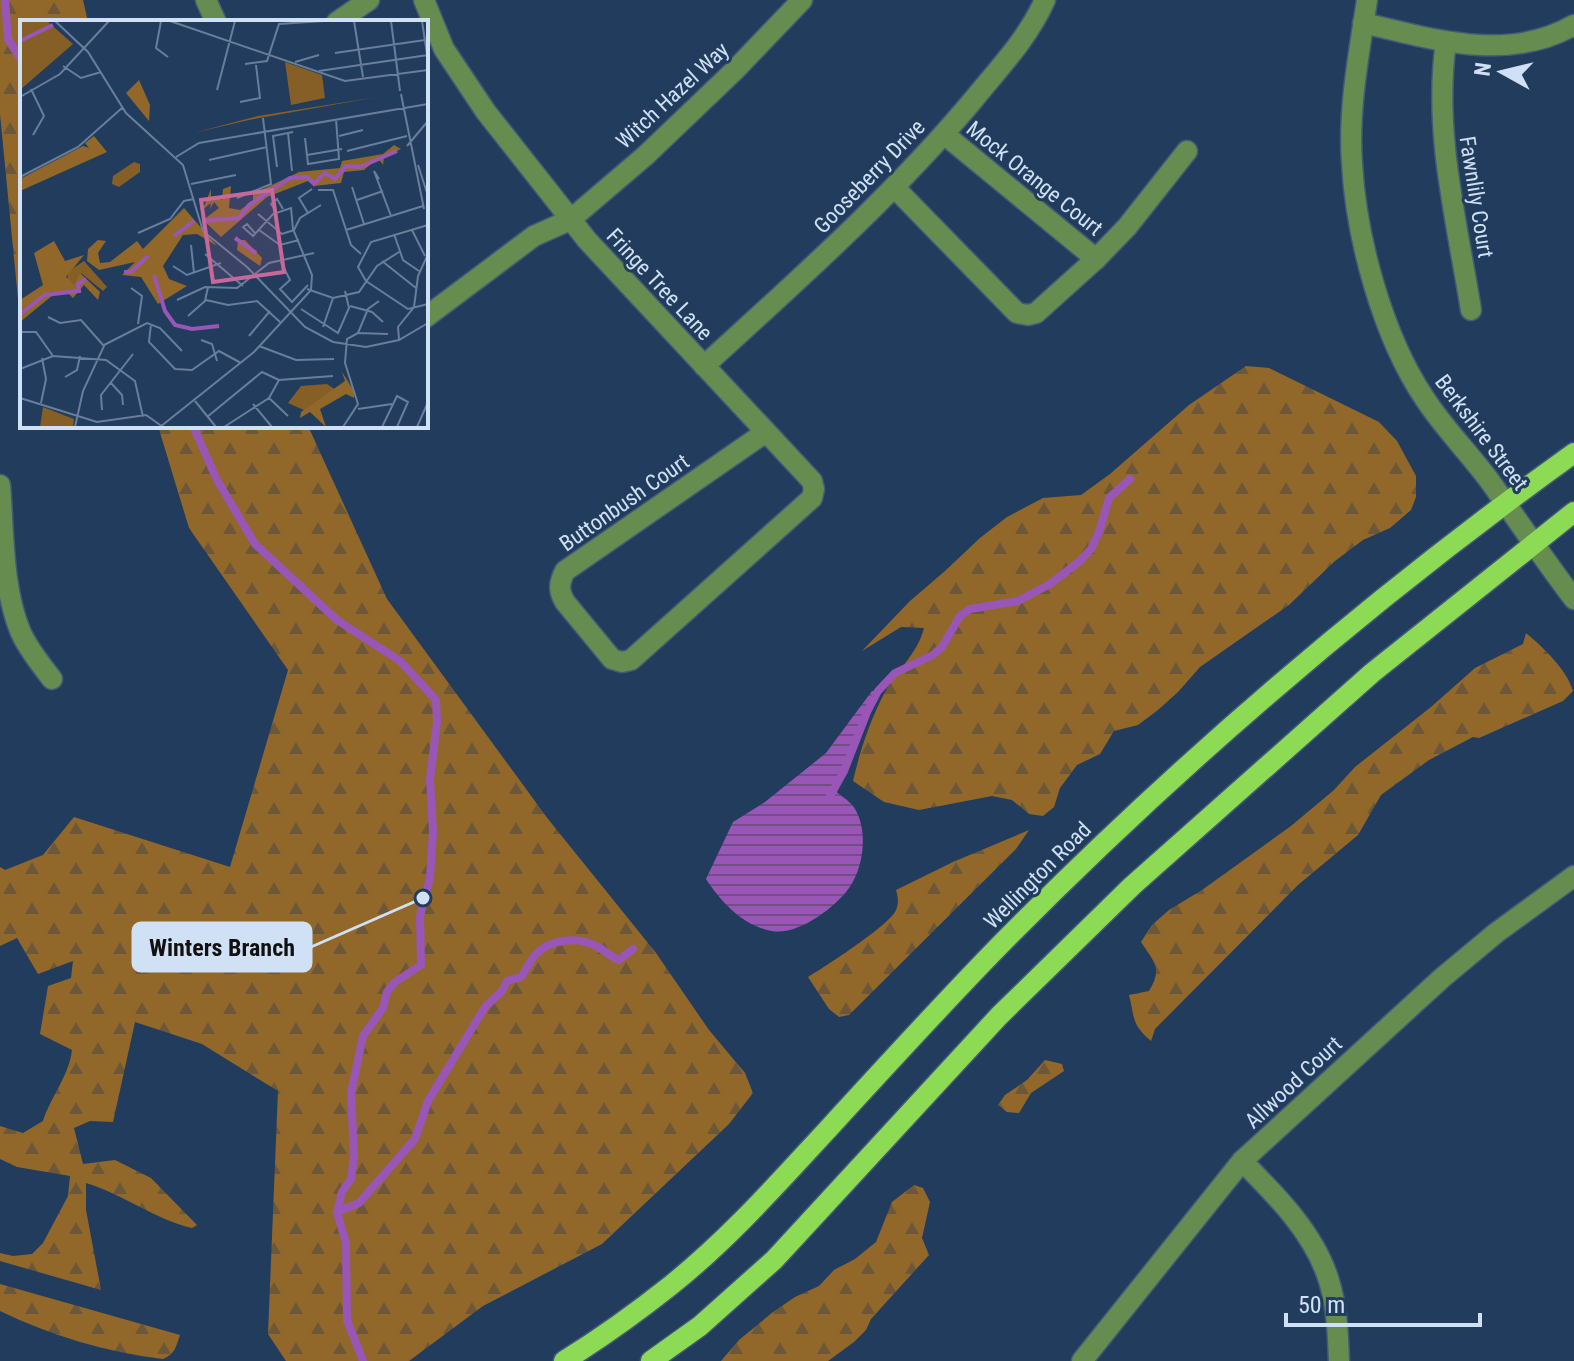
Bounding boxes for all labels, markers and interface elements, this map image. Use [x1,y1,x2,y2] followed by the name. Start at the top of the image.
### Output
[20,20,428,428] inset map
[1462,32,1542,112] north arrow
[611,37,734,154] street label: Witch Hazel Way
[1469,61,1496,78] text: N
[809,114,930,238] street label: Gooseberry Drive
[962,116,1108,241] street label: Mock Orange Court
[1455,134,1498,260] street label: Fawnlily Court
[602,223,718,345] street label: Fringe Tree Lane
[1430,370,1533,495] street label: Berkshire Street
[555,449,694,556] street label: Buttonbush Court
[979,817,1096,934] street label: Wellington Road
[133,923,311,971] callout: Winters Branch
[149,934,295,962] text: Winters Branch
[1240,1031,1347,1133] street label: Allwood Court
[1286,1277,1480,1327] scale bar
[1298,1291,1345,1319] text: 50 m

